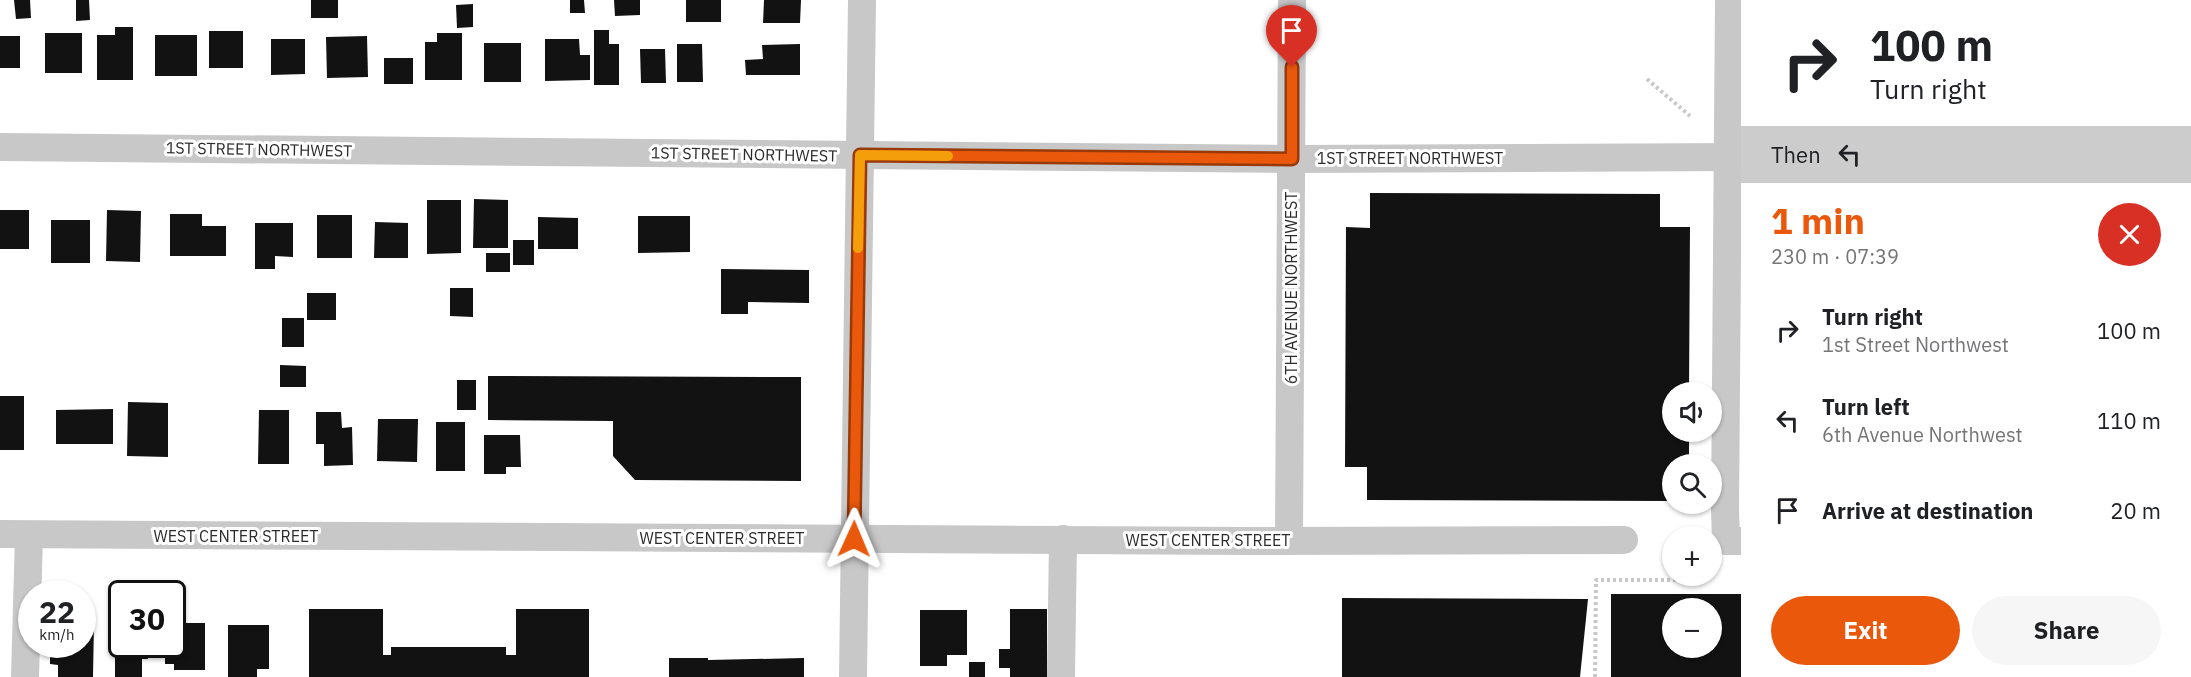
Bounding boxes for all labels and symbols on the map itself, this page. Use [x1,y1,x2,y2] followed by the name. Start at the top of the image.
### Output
[1266,5,1317,67] pin
[166,137,352,161] street label: 1ST STREET NORTHWEST
[651,142,837,166] street label: 1ST STREET NORTHWEST
[1317,148,1503,168] street label: 1ST STREET NORTHWEST
[1281,192,1301,384] street label: 6TH AVENUE NORTHWEST
[822,507,886,571] position arrow
[154,526,318,546] street label: WEST CENTER STREET
[640,528,804,548] street label: WEST CENTER STREET
[1126,530,1290,550] street label: WEST CENTER STREET
[108,580,186,658] speed limit sign: 30

